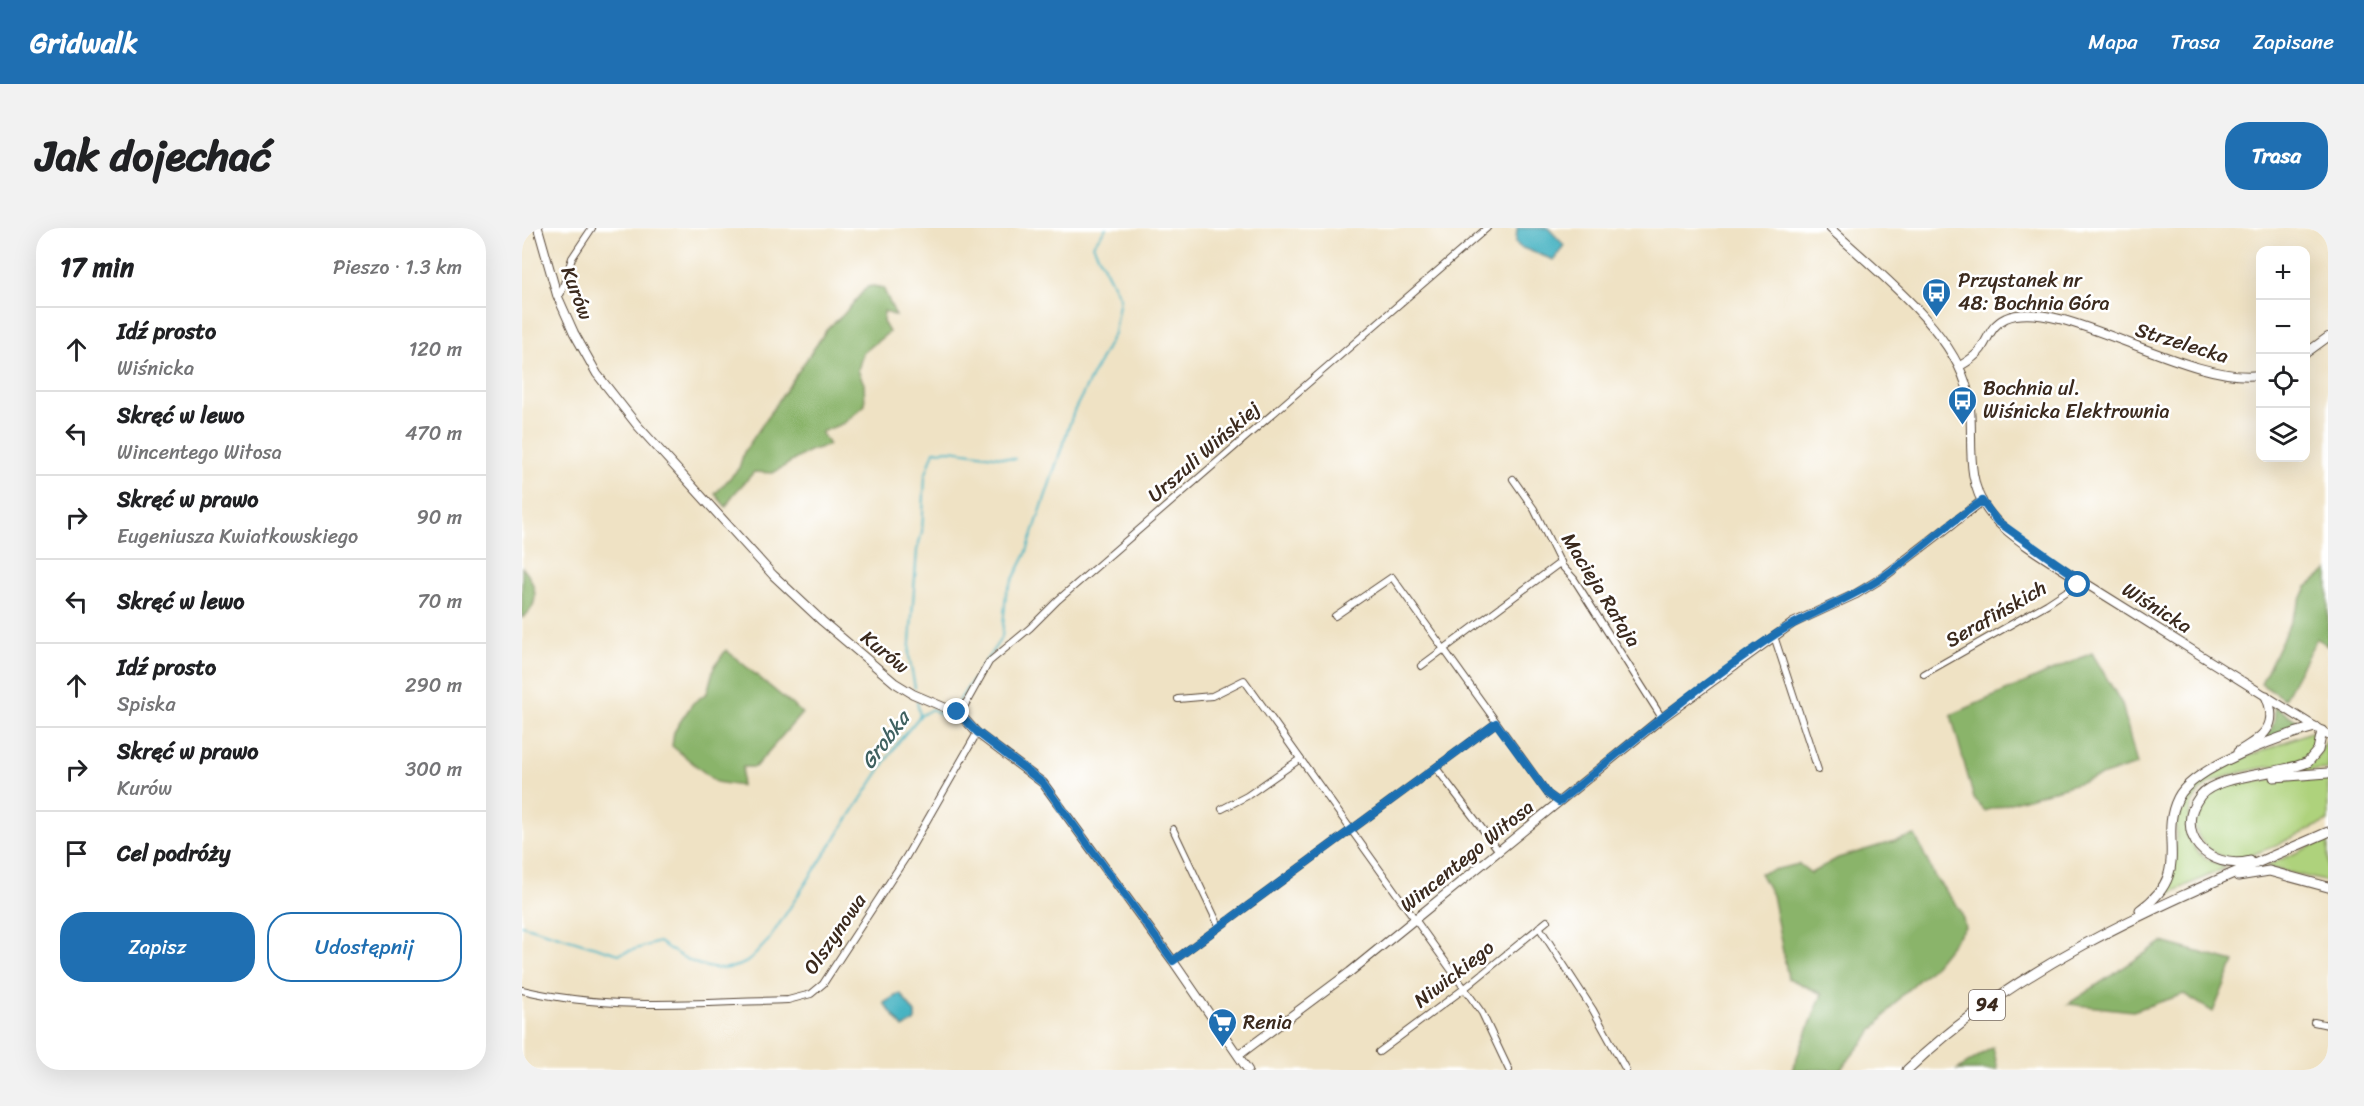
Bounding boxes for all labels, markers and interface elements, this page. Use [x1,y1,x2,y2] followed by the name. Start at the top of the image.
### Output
[30,18,138,67] text: Gridwalk
[2088,23,2138,61] text: Mapa
[2171,23,2220,61] text: Trasa
[2253,23,2334,61] text: Zapisane
[36,119,271,193] text: Jak dojechać
[2225,122,2328,190] button: Trasa
[60,244,134,290] text: 17 min
[2256,246,2310,462] map controls
[2256,246,2310,300] button: +
[333,250,462,285] text: Pieszo · 1.3 km
[551,261,603,325] street label: Kurów
[1958,263,2110,321] place label: Przystanek nr 48: Bochnia Góra
[1921,276,1953,318] bus stop icon: Przystanek nr 48: Bochnia Góra
[2256,300,2310,354] button: −
[117,312,216,351] text: Idź prosto
[2131,312,2233,374] street label: Strzelecka
[409,332,462,367] text: 120 m
[60,333,93,366] icon: ahead
[117,351,194,386] text: Wiśnicka
[2256,354,2310,408] button: locate
[1983,371,2170,429] place label: Bochnia ul. Wiśnicka Elektrownia
[1946,384,1978,426] bus stop icon: Bochnia ul. Wiśnicka Elektrownia
[1139,392,1269,512] street label: Urszuli Wińskiej
[117,396,244,435] text: Skręć w lewo
[2256,408,2310,462] button: layers
[405,416,462,451] text: 470 m
[60,417,93,450] icon: left
[117,435,282,470] text: Wincentego Witosa
[117,480,259,519] text: Skręć w prawo
[417,500,462,535] text: 90 m
[60,501,93,534] icon: right
[117,519,358,554] text: Eugeniusza Kwiatkowskiego
[1552,526,1650,654] street label: Macieja Rataja
[1939,571,2053,657] street label: Serafińskich
[2064,571,2090,597] route start
[2115,573,2199,643] street label: Wiśnicka
[117,582,244,621] text: Skręć w lewo
[417,584,462,619] text: 70 m
[60,585,93,618] icon: left
[853,621,918,683] street label: Kurów
[117,648,216,687] text: Idź prosto
[405,668,462,703] text: 290 m
[60,669,93,702] icon: ahead
[117,687,176,722] text: Spiska
[943,698,969,724] route end
[850,701,921,778] water label: Grobka
[117,732,259,771] text: Skręć w prawo
[405,752,462,787] text: 300 m
[60,753,93,786] icon: right
[117,771,172,806] text: Kurów
[1392,791,1542,921] street label: Wincentego Witosa
[117,834,230,873] text: Cel podróży
[60,837,93,870] icon: arrive
[794,885,876,982] street label: Olszynowa
[60,912,255,982] button: Zapisz
[267,912,462,982] button: Udostępnij
[1406,931,1502,1017] street label: Niwickiego
[1969,990,2005,1020] road number: 94
[1243,1005,1292,1040] place label: Renia
[1206,1006,1238,1048] supermarket icon: Renia

